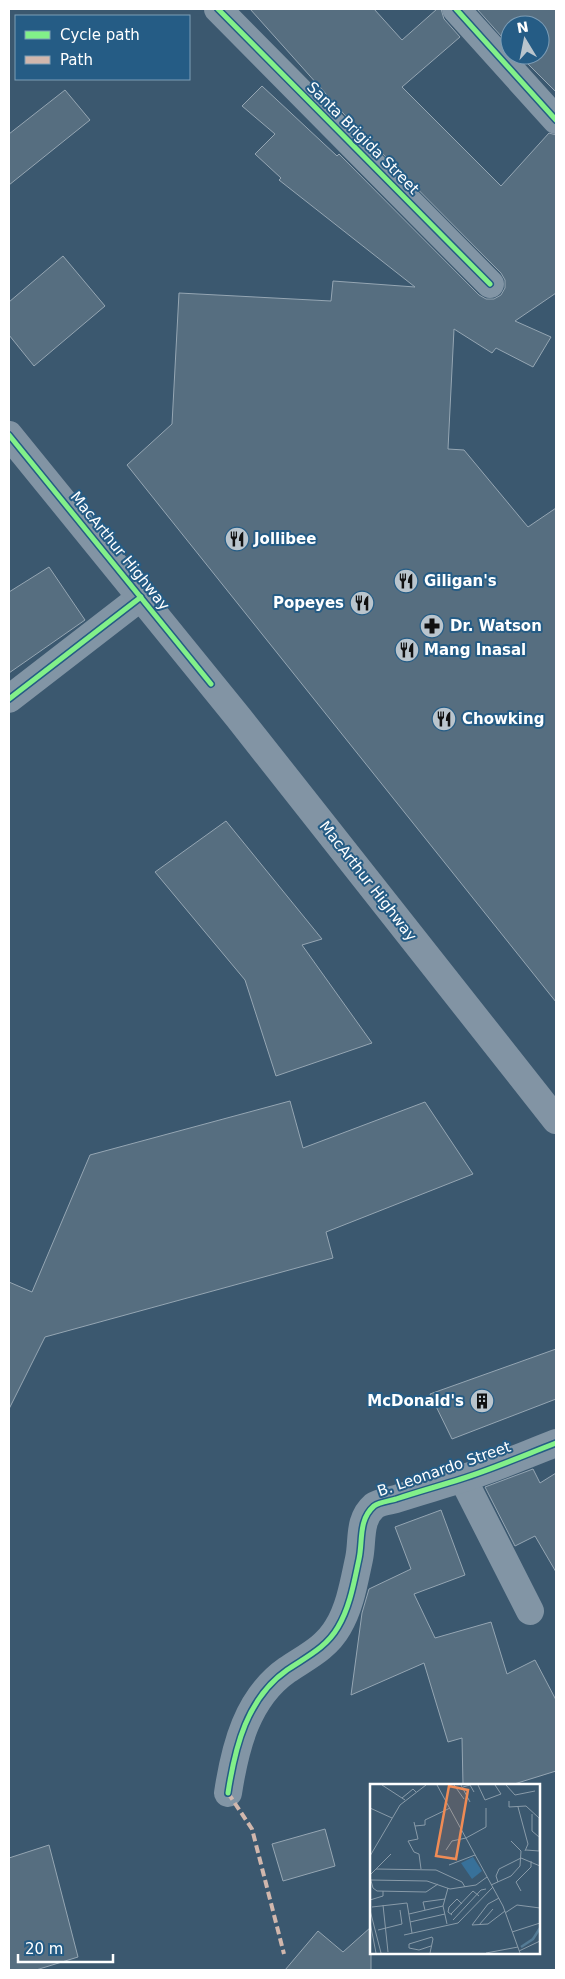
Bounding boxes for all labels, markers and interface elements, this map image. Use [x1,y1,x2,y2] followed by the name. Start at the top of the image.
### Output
[15,15,190,80] legend
[500,15,550,65] north arrow
[516,18,530,36] text: N
[60,26,140,44] text: Cycle path
[60,51,93,69] text: Path
[303,78,423,198] street label: Santa Brigida Street
[67,488,173,614] street label: MacArthur Highway
[224,526,250,552] restaurant icon: Jollibee
[253,530,316,548] place label: Jollibee
[393,568,419,594] restaurant icon: Giligan's
[424,572,497,590] place label: Giligan's
[349,590,375,616] restaurant icon: Popeyes
[273,594,344,612] place label: Popeyes
[419,613,445,639] pharmacy icon: Dr. Watson
[450,617,542,635] place label: Dr. Watson
[394,637,420,663] restaurant icon: Mang Inasal
[424,641,526,659] place label: Mang Inasal
[431,706,457,732] restaurant icon: Chowking
[462,710,544,728] place label: Chowking
[316,817,421,945] street label: MacArthur Highway
[469,1388,495,1414] building icon: McDonald's
[367,1392,464,1410] place label: McDonald's
[375,1438,513,1500] street label: B. Leonardo Street
[370,1784,540,1954] inset map
[18,1932,112,1964] scale bar
[25,1940,63,1958] text: 20 m

